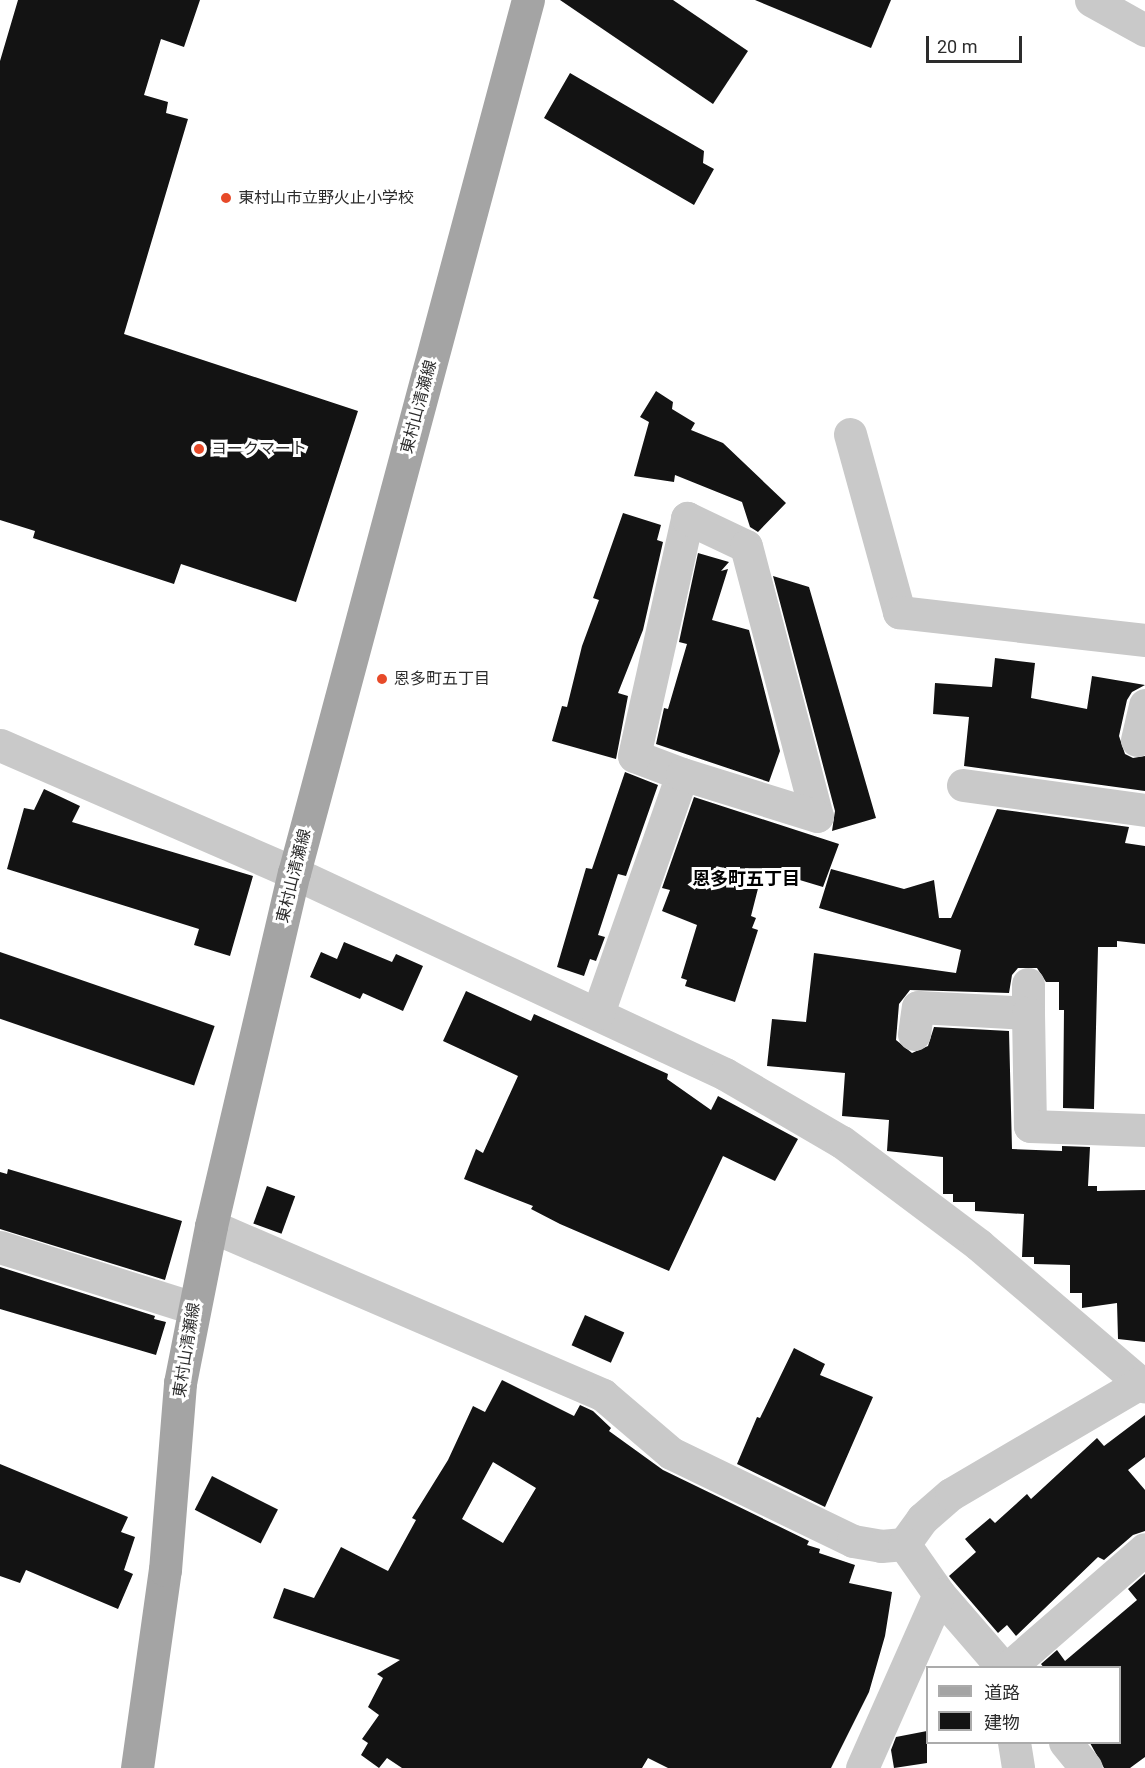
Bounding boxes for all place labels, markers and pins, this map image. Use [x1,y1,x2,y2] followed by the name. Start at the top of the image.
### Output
[238,188,414,208] place label: 東村山市立野火止小学校
[219,191,233,205] marker: 東村山市立野火止小学校
[211,439,307,459] place label: ヨークマート
[192,442,206,456] marker: ヨークマート
[394,669,490,689] place label: 恩多町五丁目
[375,672,389,686] marker: 恩多町五丁目

